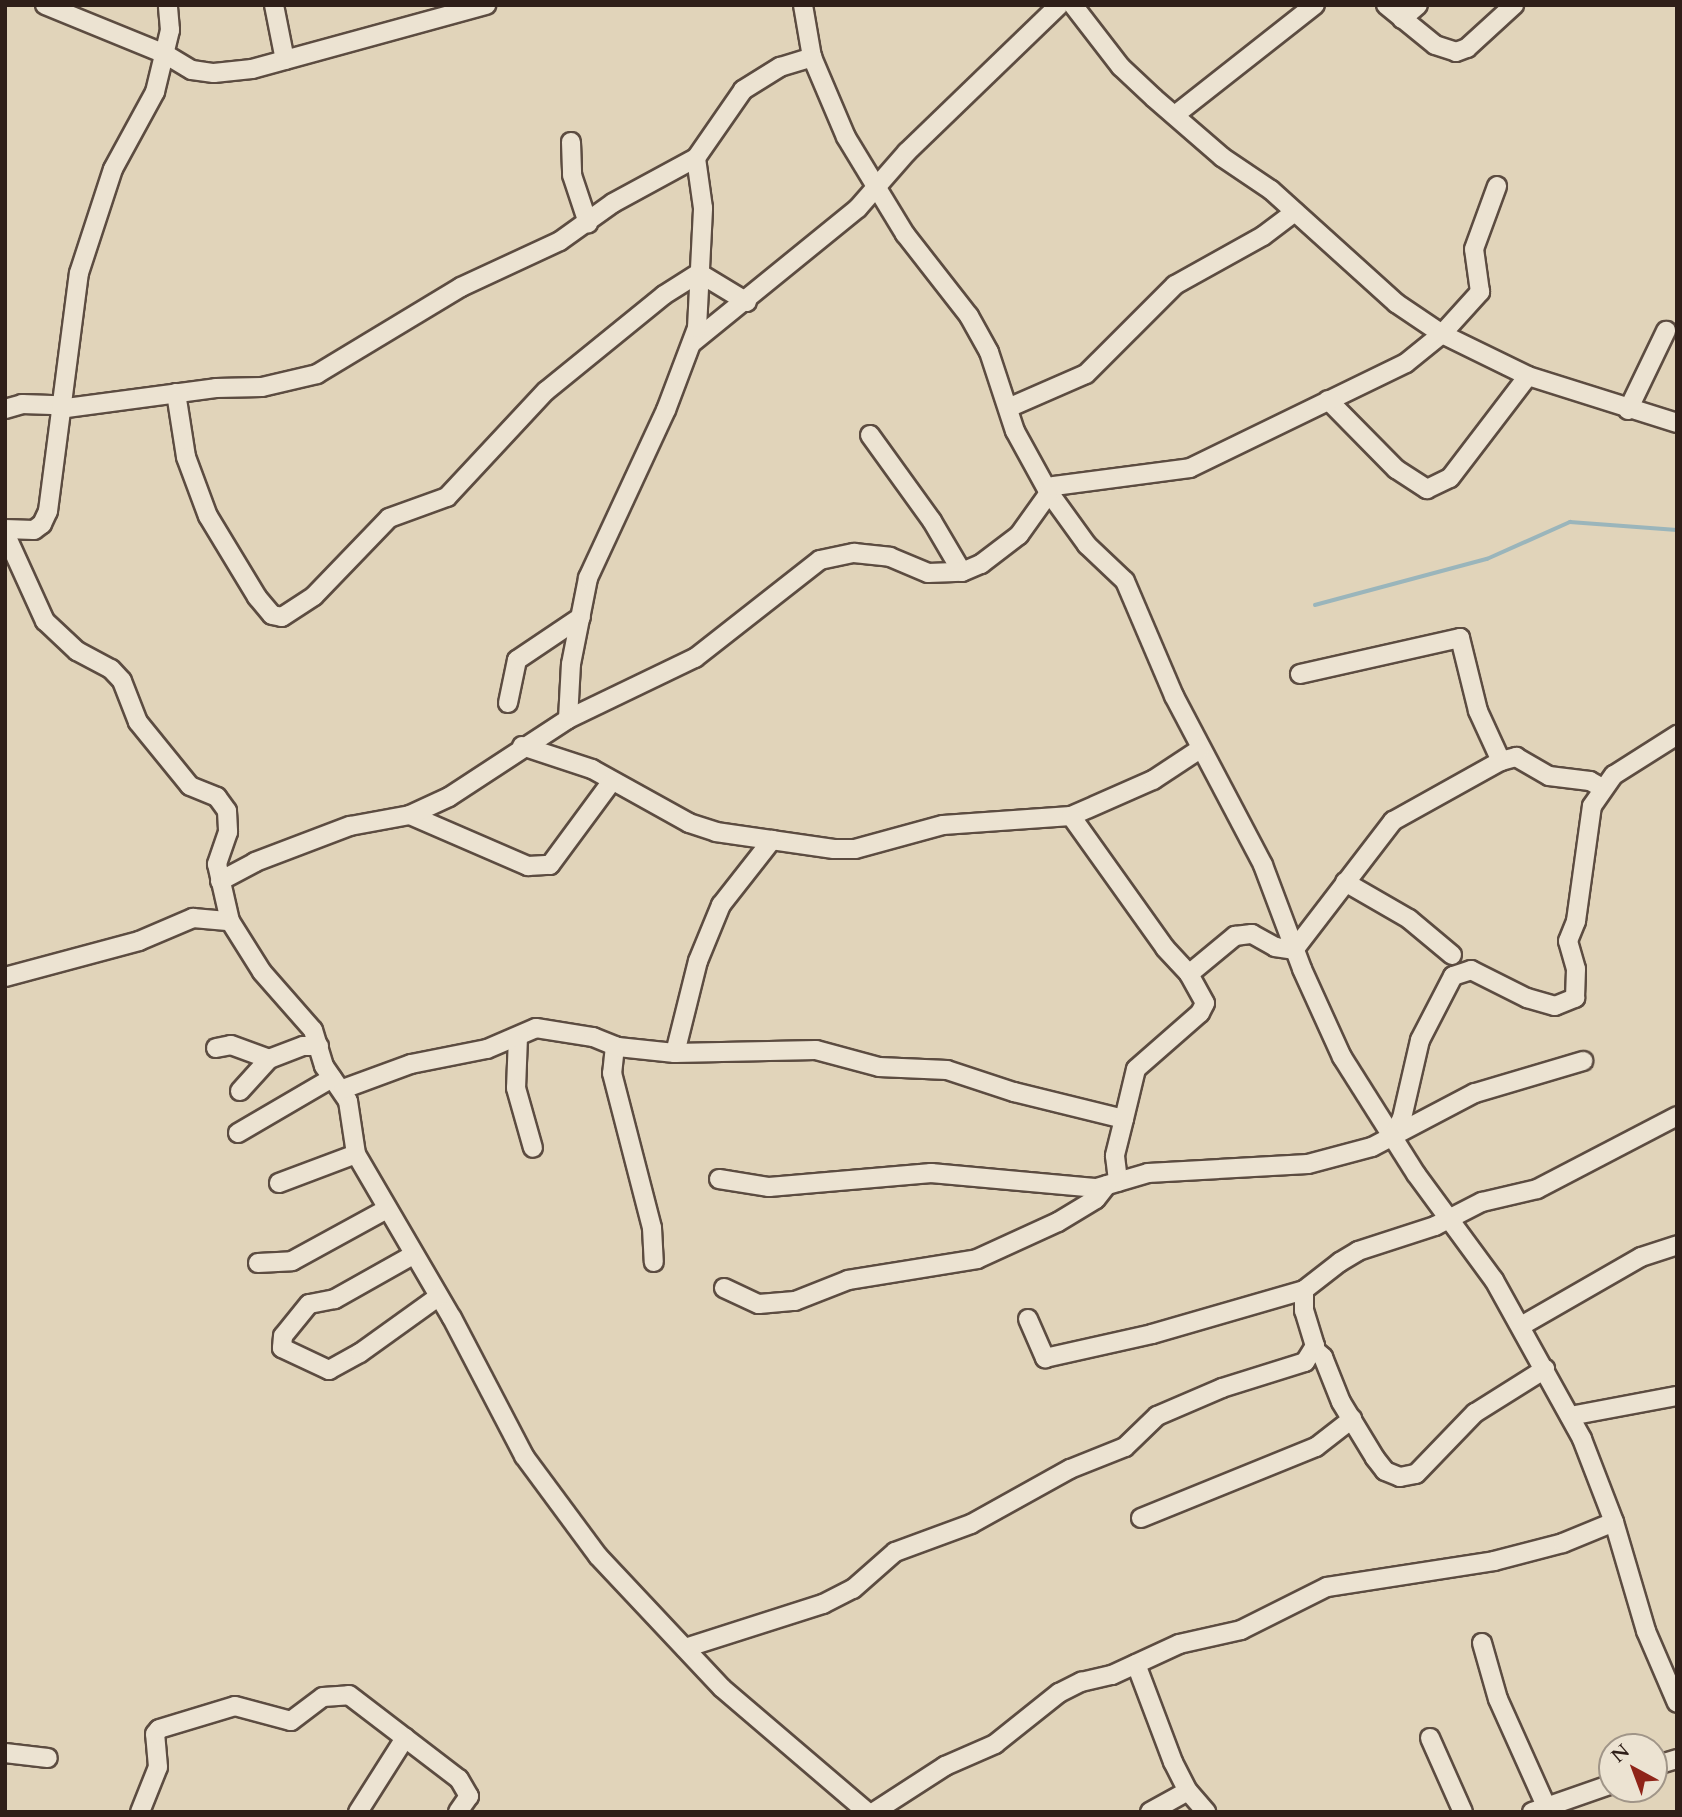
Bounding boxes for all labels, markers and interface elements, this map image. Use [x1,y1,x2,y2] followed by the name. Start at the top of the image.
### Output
[1598,1733,1668,1803] north arrow
[1606,1738,1635,1769] text: N

